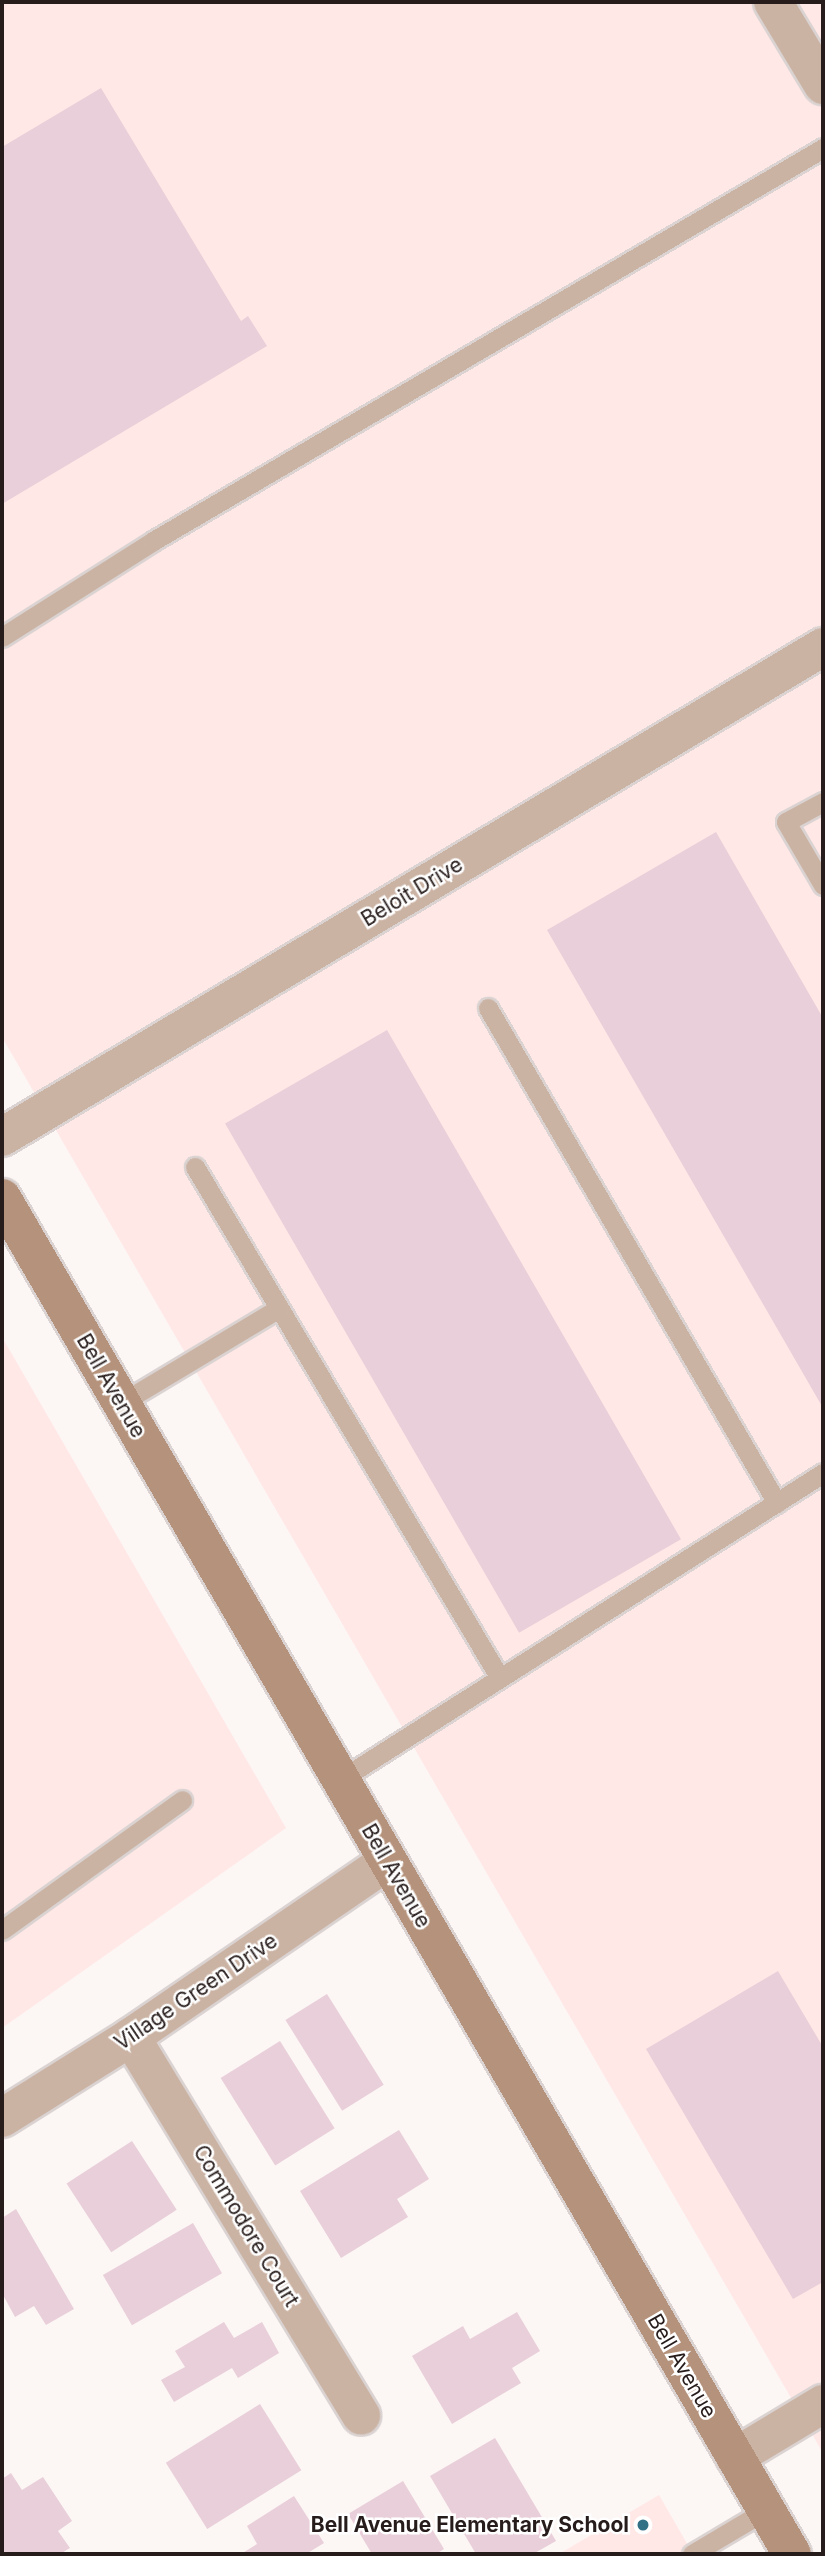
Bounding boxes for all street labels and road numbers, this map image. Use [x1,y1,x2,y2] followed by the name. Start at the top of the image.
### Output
[357,852,467,932] street label: Beloit Drive
[71,1330,151,1442] street label: Bell Avenue
[356,1820,436,1932] street label: Bell Avenue
[110,1928,282,2056] street label: Village Green Drive
[188,2141,304,2311] street label: Commodore Court
[642,2310,722,2422] street label: Bell Avenue

